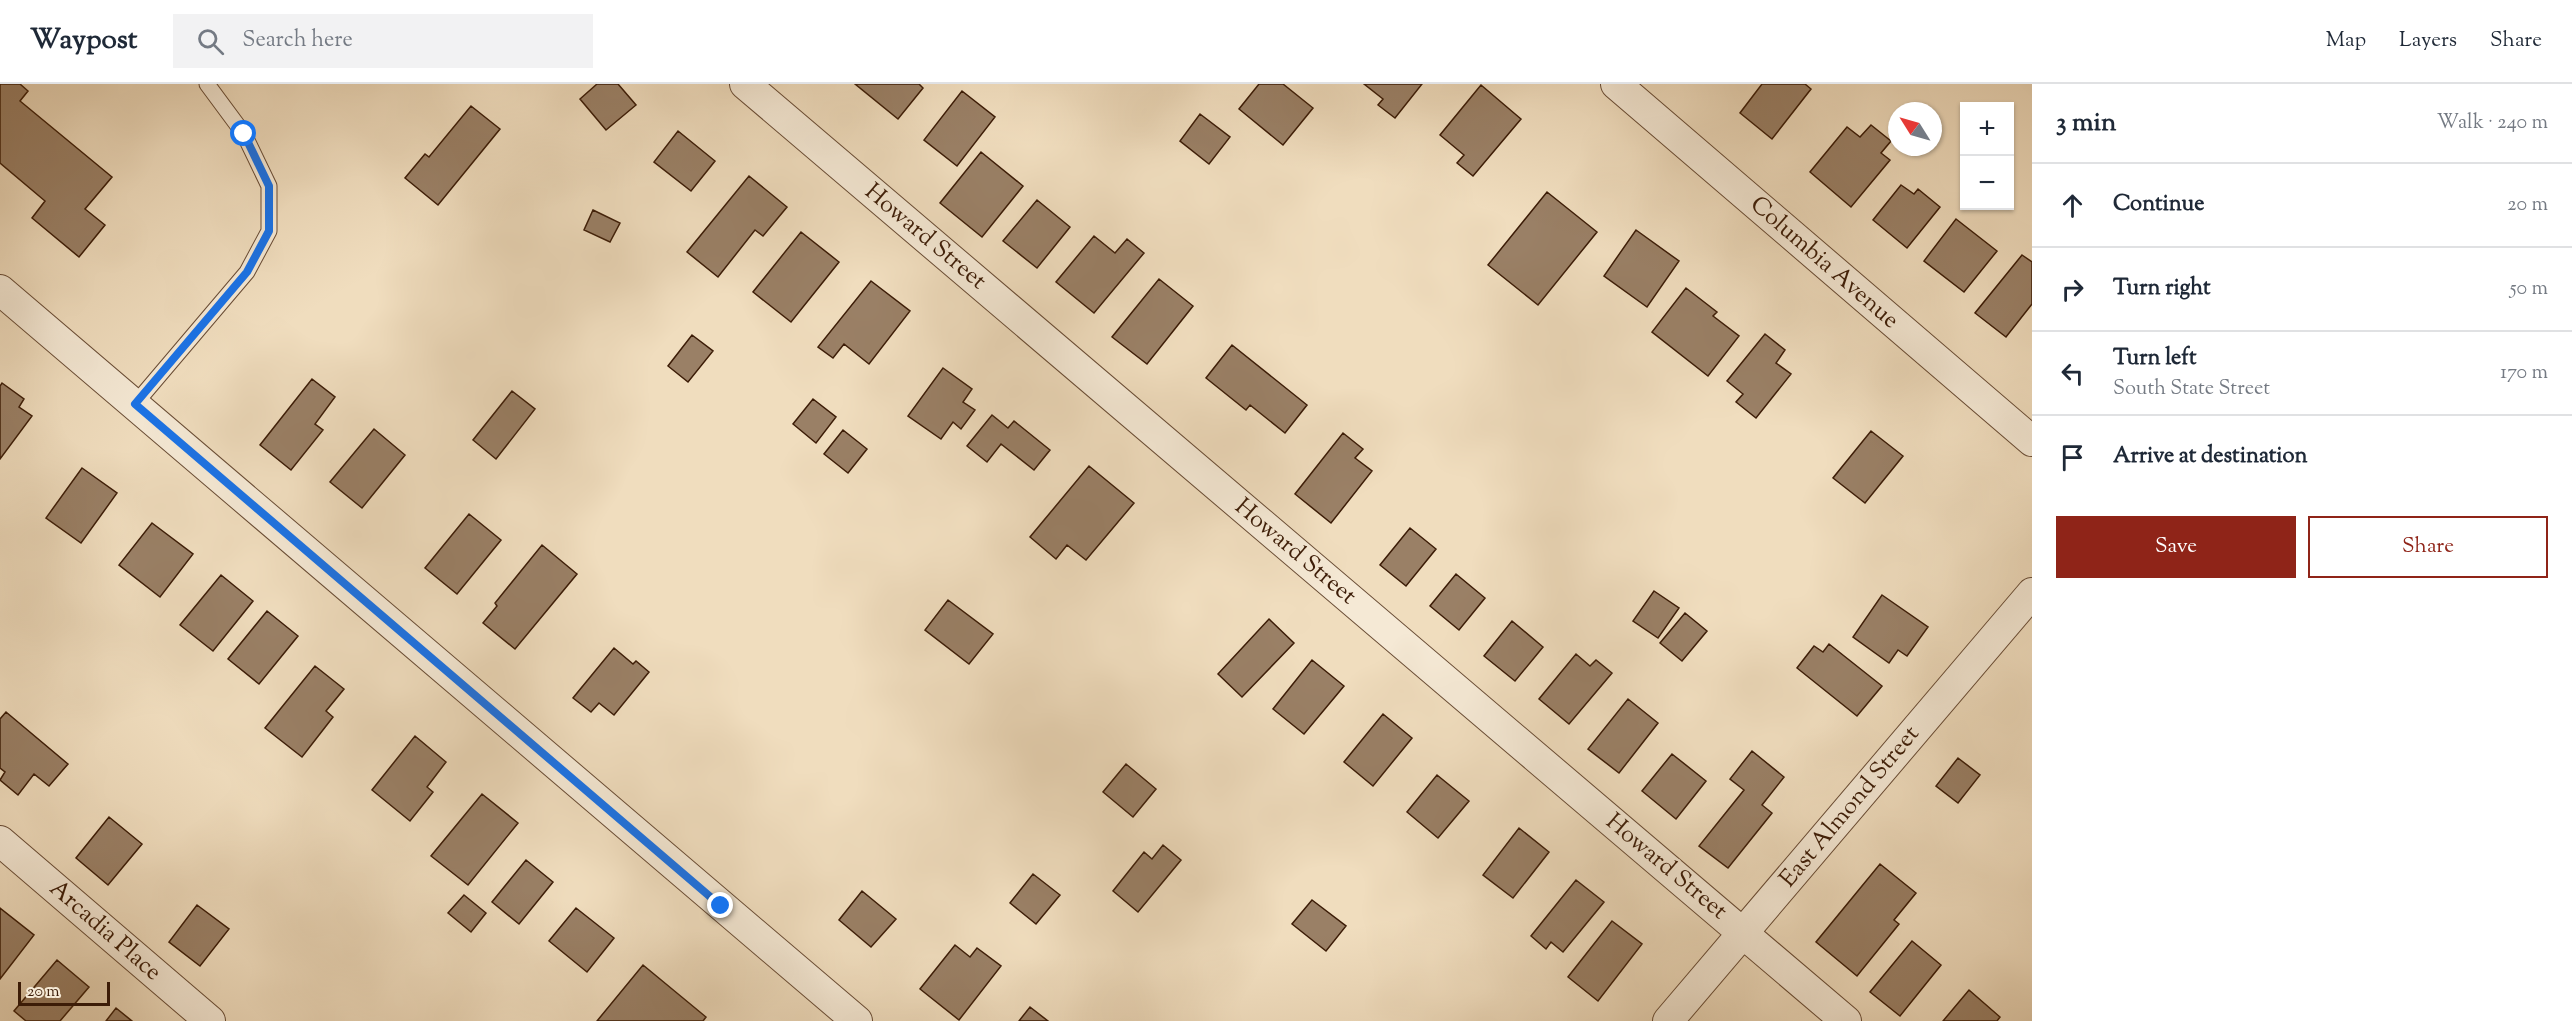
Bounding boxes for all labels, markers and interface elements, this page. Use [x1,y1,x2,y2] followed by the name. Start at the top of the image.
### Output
[173,14,593,68] search box
[30,21,137,61] text: Waypost
[194,25,227,58] icon: search
[242,25,353,57] text: Search here
[2326,26,2366,56] text: Map
[2399,26,2457,56] text: Layers
[2490,26,2542,56] text: Share
[1888,102,1942,156] north arrow
[1960,102,2014,210] map controls
[1960,102,2014,156] button: +
[2056,105,2116,142] text: 3 min
[2437,109,2548,138] text: Walk · 240 m
[230,120,256,146] route start
[1960,156,2014,210] button: −
[857,176,993,298] street label: Howard Street
[1742,189,1906,337] street label: Columbia Avenue
[2056,189,2089,222] icon: ahead
[2113,189,2204,221] text: Continue
[2507,191,2548,220] text: 20 m
[2056,273,2089,306] icon: right
[2113,273,2210,305] text: Turn right
[2510,275,2548,304] text: 50 m
[2113,343,2196,375] text: Turn left
[2056,357,2089,390] icon: left
[2500,359,2548,388] text: 170 m
[2113,375,2270,404] text: South State Street
[2056,441,2089,474] icon: arrive
[2113,441,2308,473] text: Arrive at destination
[1227,491,1363,613] street label: Howard Street
[2056,516,2296,578] button: Save
[2308,516,2548,578] button: Share
[1772,719,1928,895] street label: East Almond Street
[1598,806,1734,928] street label: Howard Street
[41,873,169,989] street label: Arcadia Place
[707,892,733,918] route end
[18,979,110,1006] scale bar
[27,981,60,1004] text: 20 m

